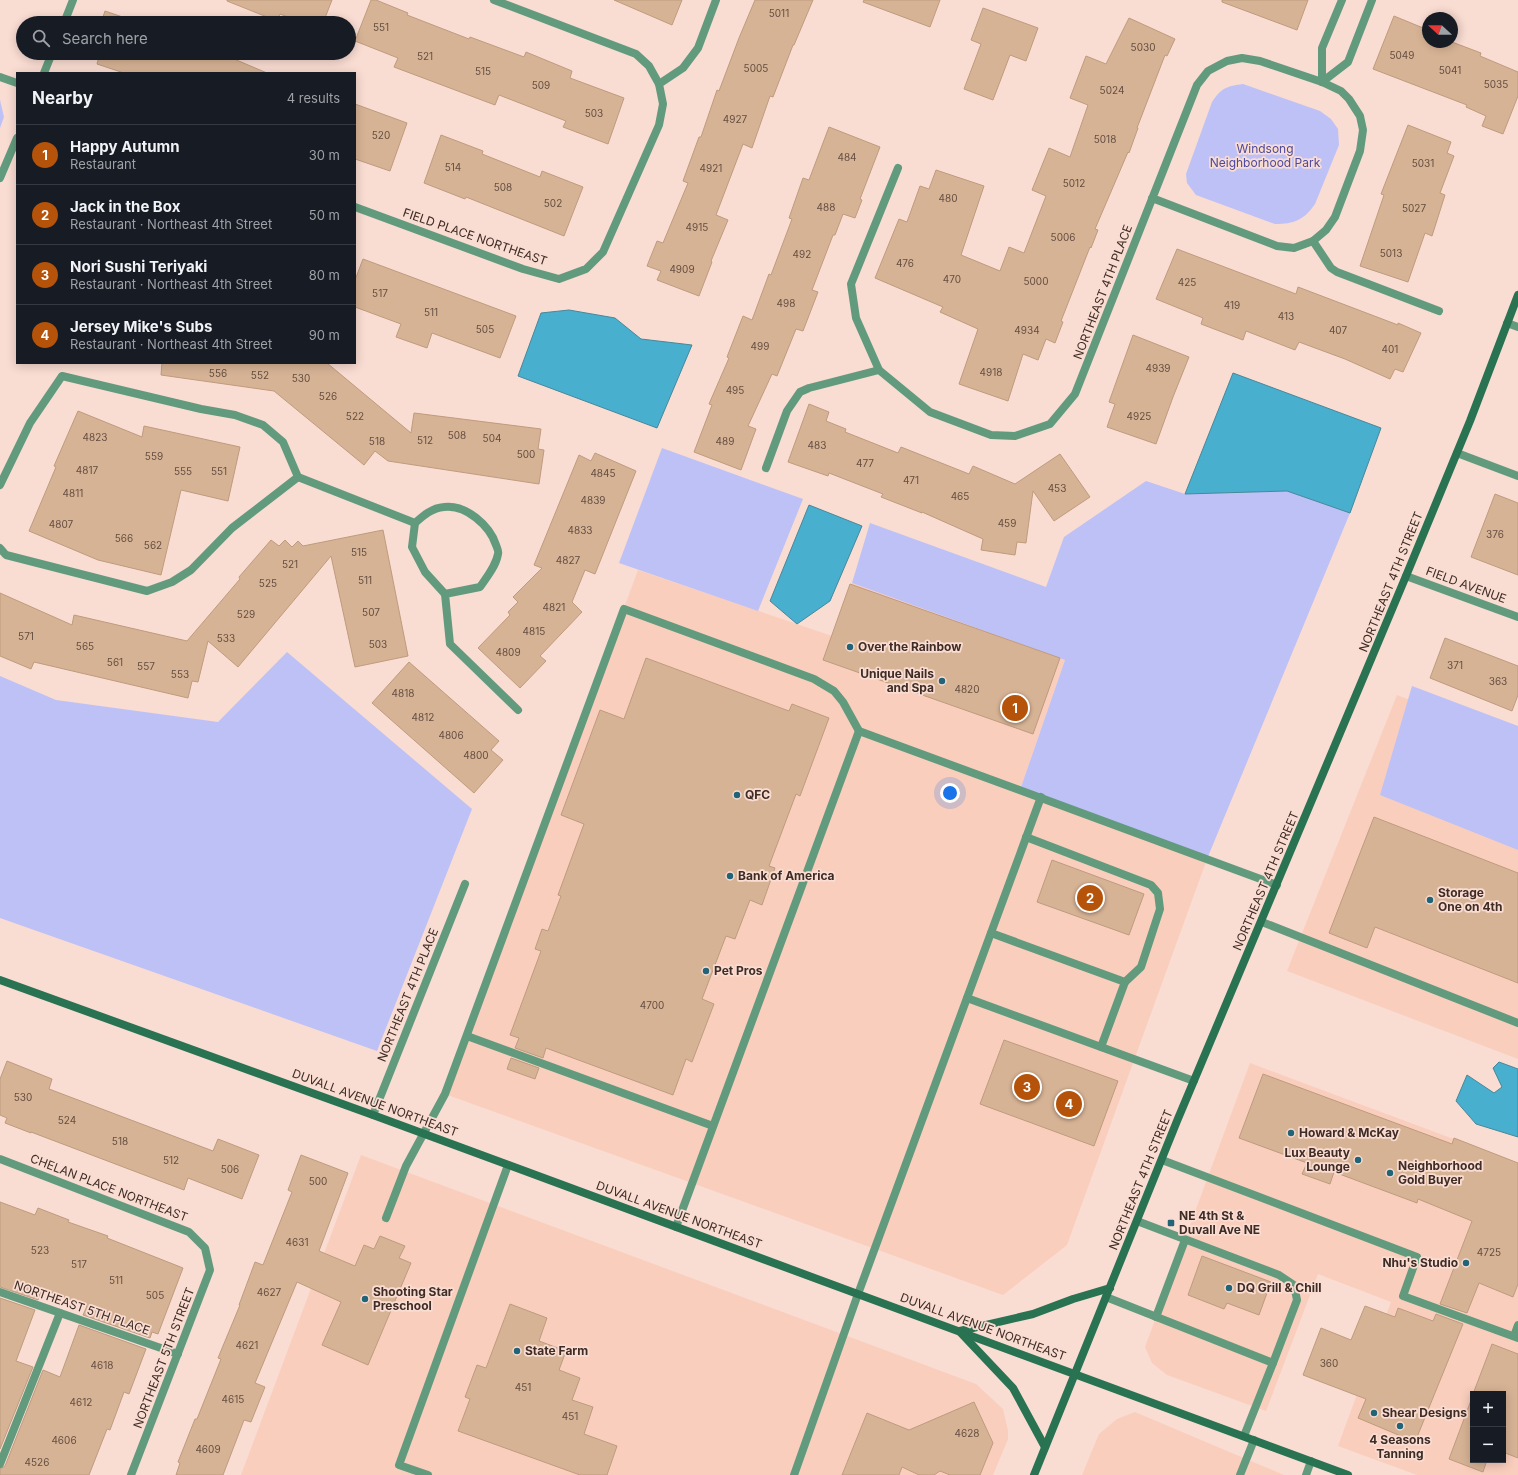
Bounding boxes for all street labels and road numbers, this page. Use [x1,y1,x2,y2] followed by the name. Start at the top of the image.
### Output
[401,205,549,268] street label: FIELD PLACE NORTHEAST
[1070,222,1135,361] street label: NORTHEAST 4TH PLACE
[1355,509,1426,654] street label: NORTHEAST 4TH STREET
[1424,563,1508,606] street label: FIELD AVENUE
[1229,809,1302,953] street label: NORTHEAST 4TH STREET
[374,926,441,1064] street label: NORTHEAST 4TH PLACE
[290,1065,460,1140] street label: DUVALL AVENUE NORTHEAST
[1105,1107,1176,1252] street label: NORTHEAST 4TH STREET
[28,1151,190,1225] street label: CHELAN PLACE NORTHEAST
[594,1177,764,1252] street label: DUVALL AVENUE NORTHEAST
[12,1277,152,1338] street label: NORTHEAST 5TH PLACE
[130,1285,197,1430] street label: NORTHEAST 5TH STREET
[898,1289,1068,1364] street label: DUVALL AVENUE NORTHEAST

